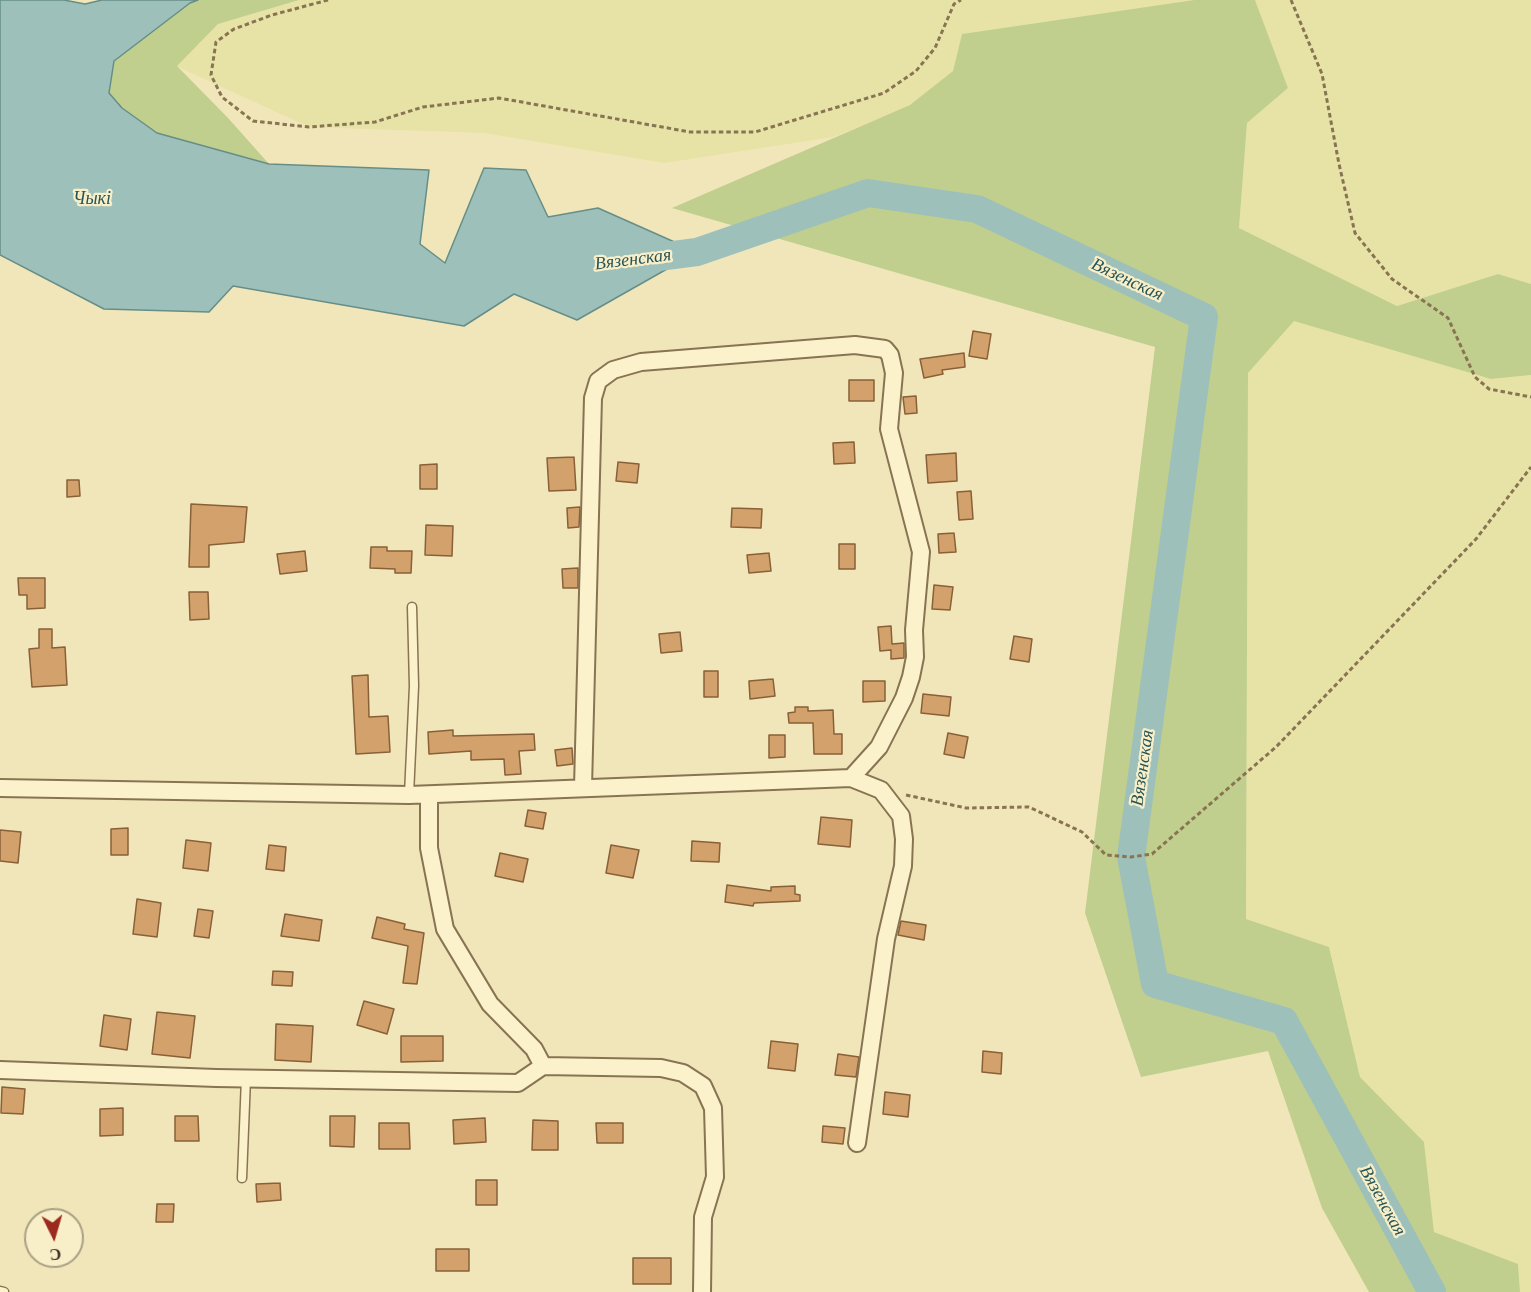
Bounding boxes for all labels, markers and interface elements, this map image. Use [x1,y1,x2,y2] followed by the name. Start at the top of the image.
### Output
[73,188,111,210] water label: Чыкі
[594,245,672,275] water label: Вязенская
[1088,254,1166,306] water label: Вязенская
[1127,728,1159,808] water label: Вязенская
[1354,1162,1410,1240] water label: Вязенская
[24,1208,84,1268] north arrow
[49,1245,62,1263] text: С

